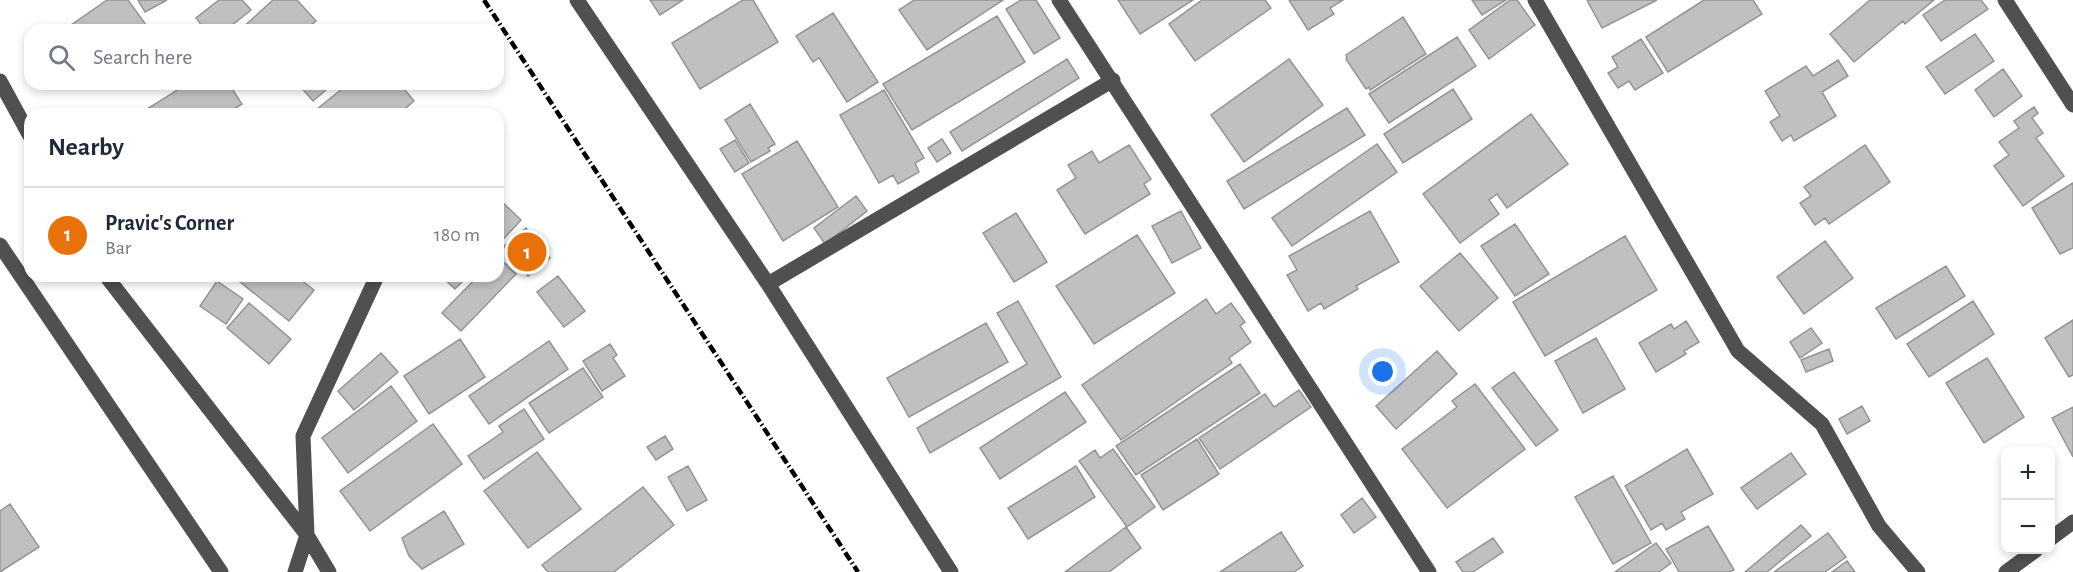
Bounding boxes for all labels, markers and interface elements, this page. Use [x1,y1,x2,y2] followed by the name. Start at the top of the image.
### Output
[24,24,504,90] search box
[45,41,78,74] icon: search
[93,46,192,68] text: Search here
[48,134,124,160] text: Nearby
[105,212,234,234] text: Pravic's Corner
[64,225,71,245] text: 1
[434,225,480,245] text: 180 m
[508,230,546,274] pin: 1
[105,238,131,258] text: Bar
[1368,357,1397,386] your location
[2001,446,2055,554] map controls
[2001,446,2055,500] button: +
[2001,500,2055,554] button: −

